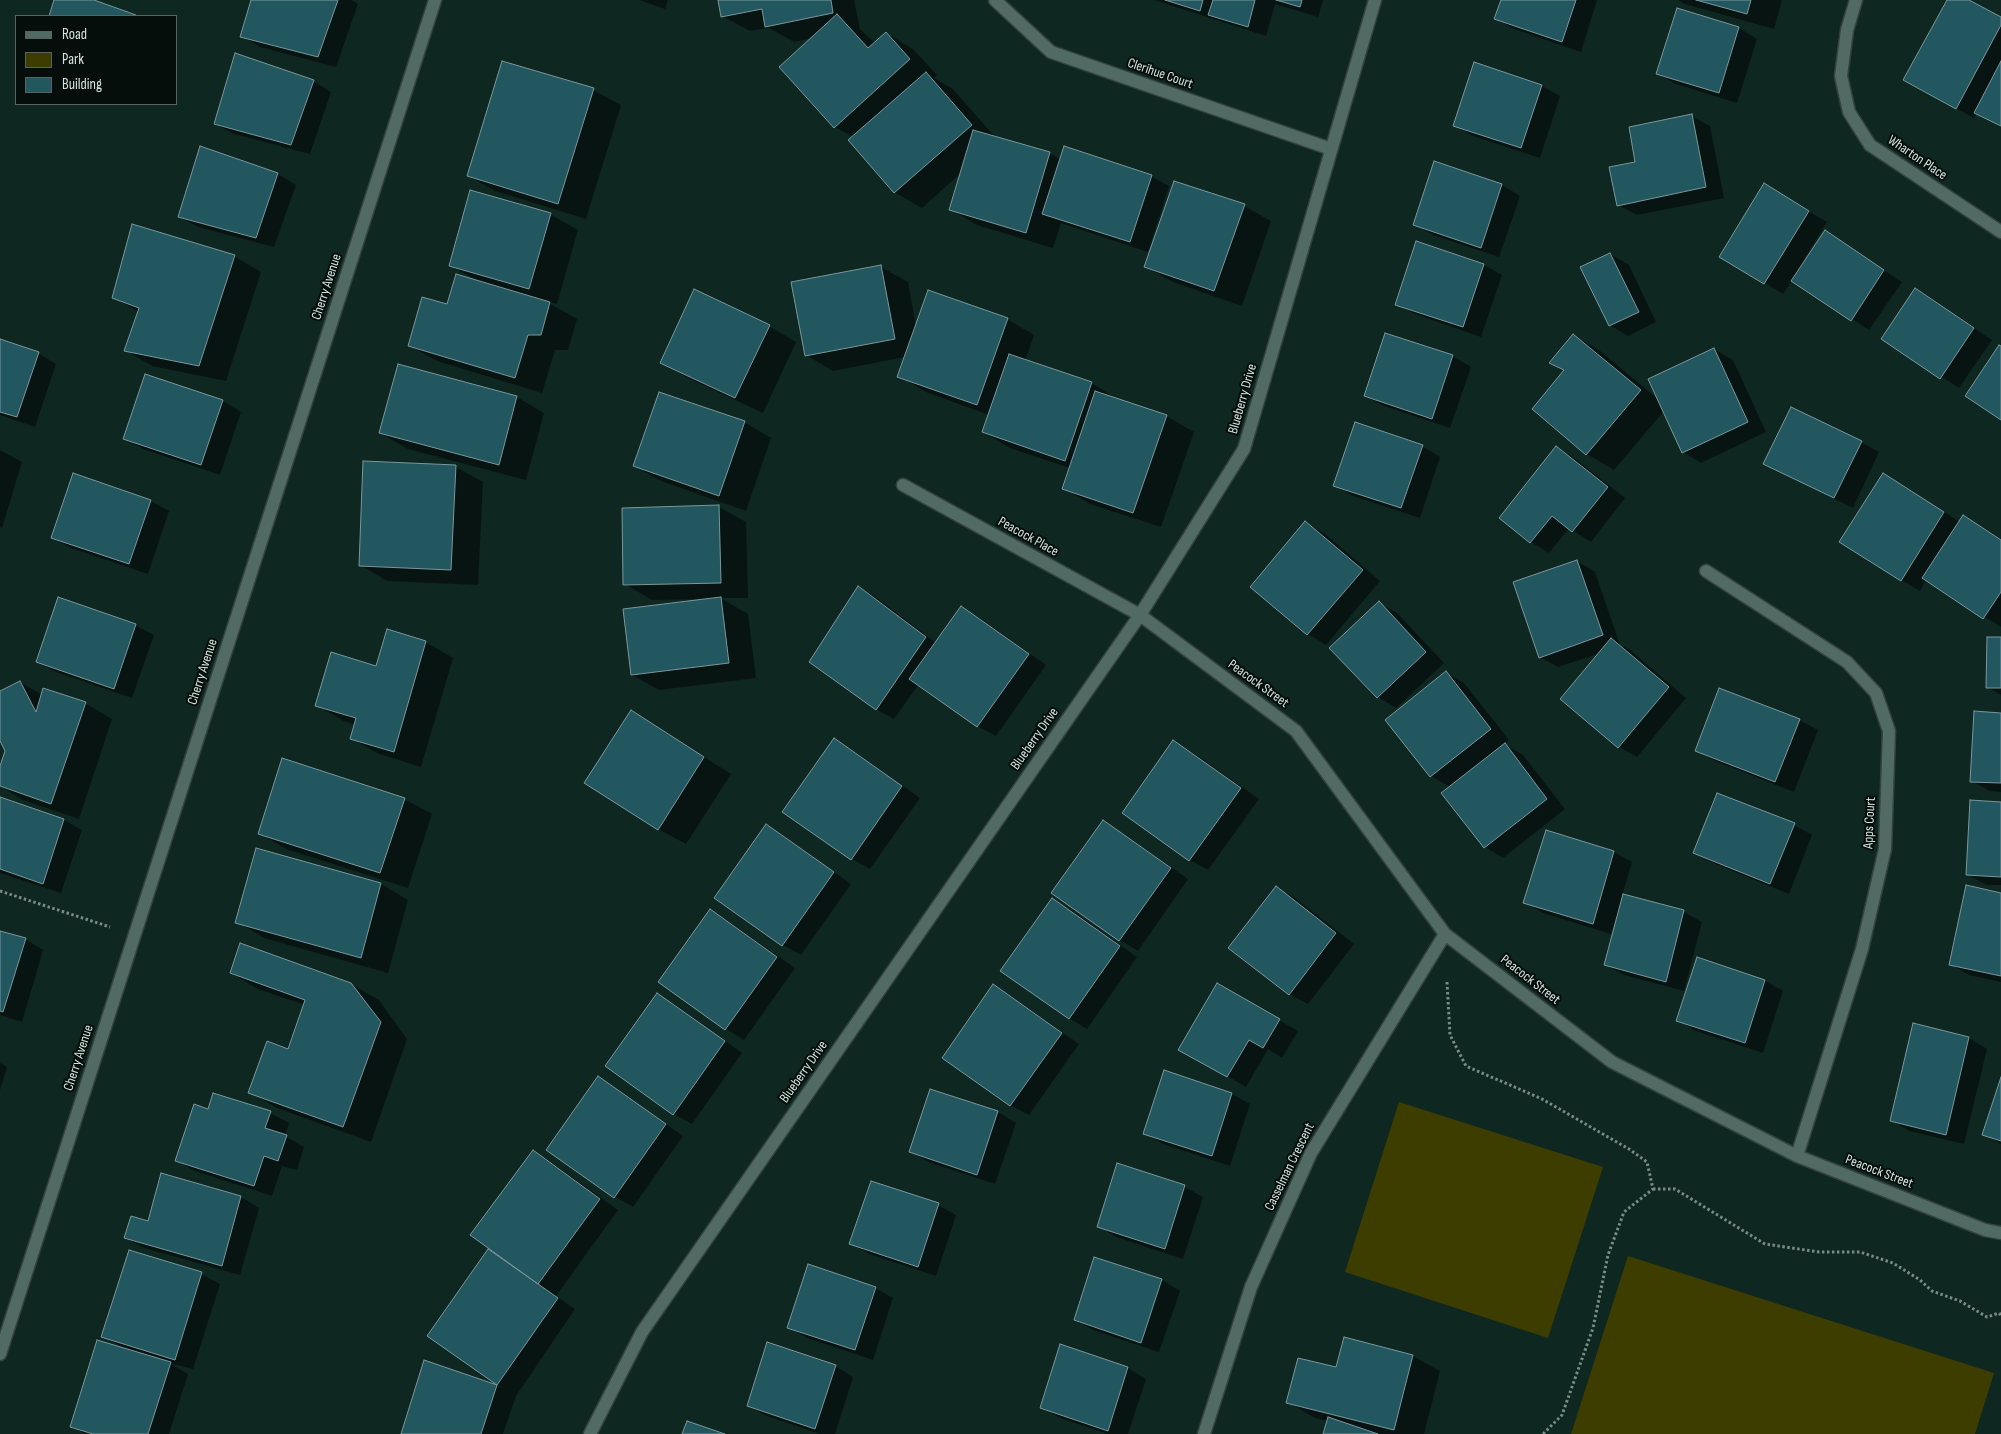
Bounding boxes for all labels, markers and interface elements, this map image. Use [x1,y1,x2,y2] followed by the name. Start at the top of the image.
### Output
[15,15,178,105] legend
[62,25,87,44] text: Road
[62,50,84,69] text: Park
[1125,55,1195,93] street label: Clerihue Court
[62,75,102,94] text: Building
[1884,132,1950,184] street label: Wharton Place
[308,252,346,322] street label: Cherry Avenue
[1225,362,1261,436] street label: Blueberry Drive
[995,514,1061,560] street label: Peacock Place
[184,637,222,707] street label: Cherry Avenue
[1224,656,1292,712] street label: Peacock Street
[1007,705,1063,773] street label: Blueberry Drive
[1860,797,1880,849] street label: Apps Court
[1497,952,1563,1008] street label: Peacock Street
[60,1023,98,1093] street label: Cherry Avenue
[776,1038,832,1106] street label: Blueberry Drive
[1262,1120,1318,1214] street label: Casselman Crescent
[1843,1151,1915,1193] street label: Peacock Street

